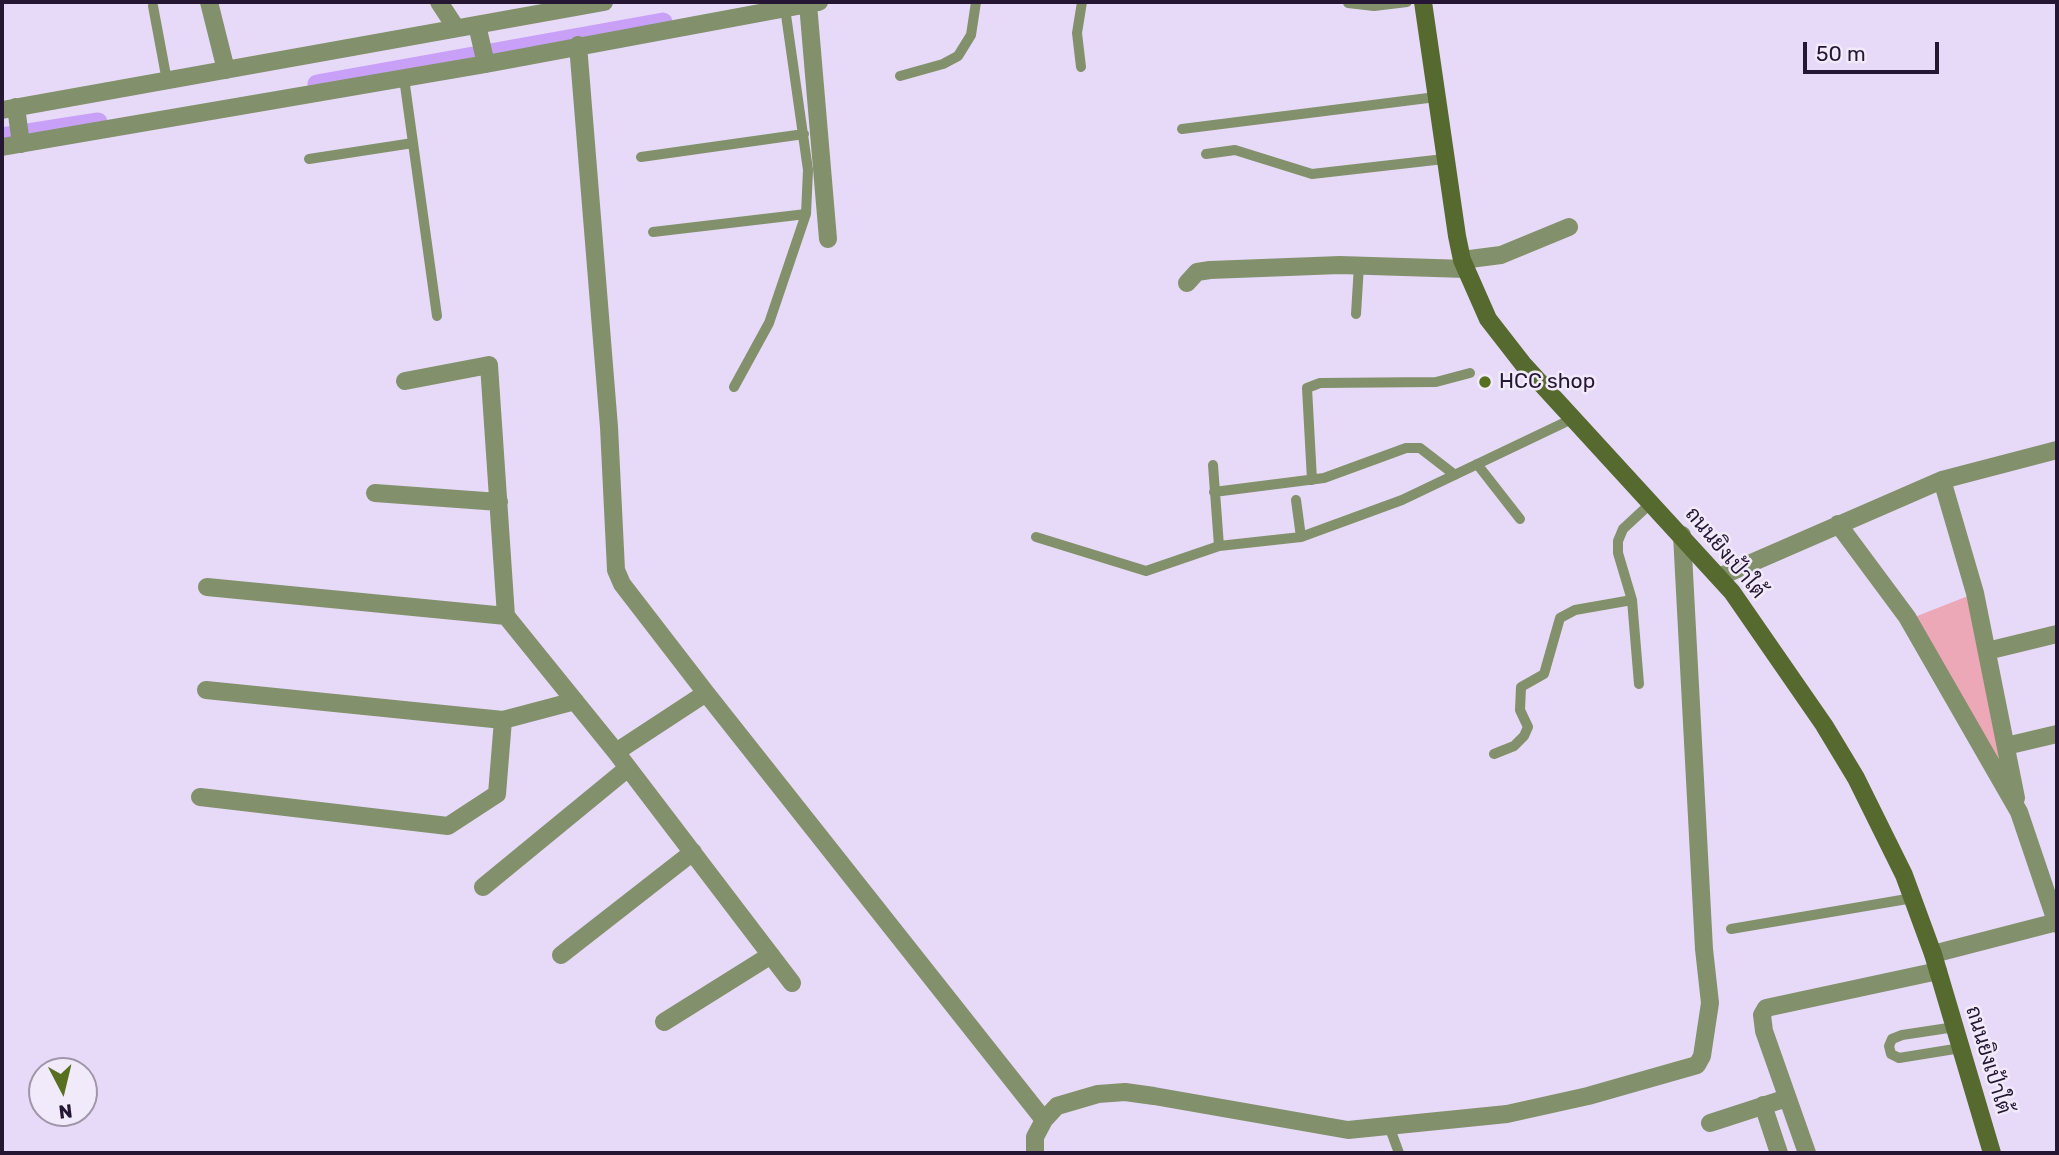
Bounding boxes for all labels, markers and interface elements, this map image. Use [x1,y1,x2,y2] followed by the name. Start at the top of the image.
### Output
[1807,28,1944,72] scale bar
[1816,41,1866,66] text: 50 m
[1499,369,1595,395] place label: HCC shop
[1477,374,1493,390] marker: HCC shop
[1679,502,1771,604] street label: ถนนยิงเป้าใต้
[1960,1003,2016,1117] street label: ถนนยิงเป้าใต้
[28,1057,98,1127] north arrow
[57,1099,74,1124] text: N

